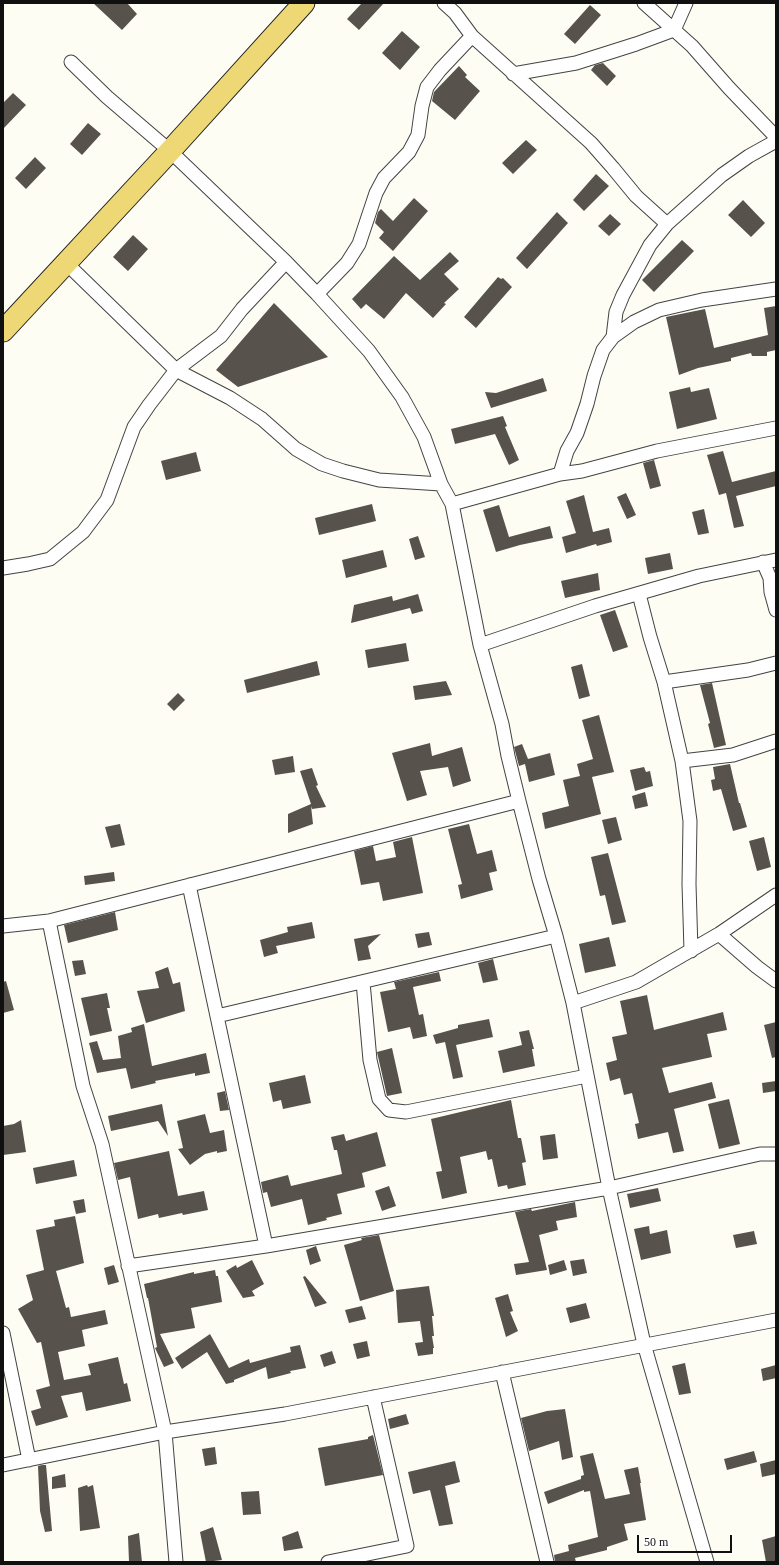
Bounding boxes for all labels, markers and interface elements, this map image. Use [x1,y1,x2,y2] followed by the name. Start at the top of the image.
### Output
[639,1527,734,1553] scale bar
[644,1535,668,1549] text: 50 m

